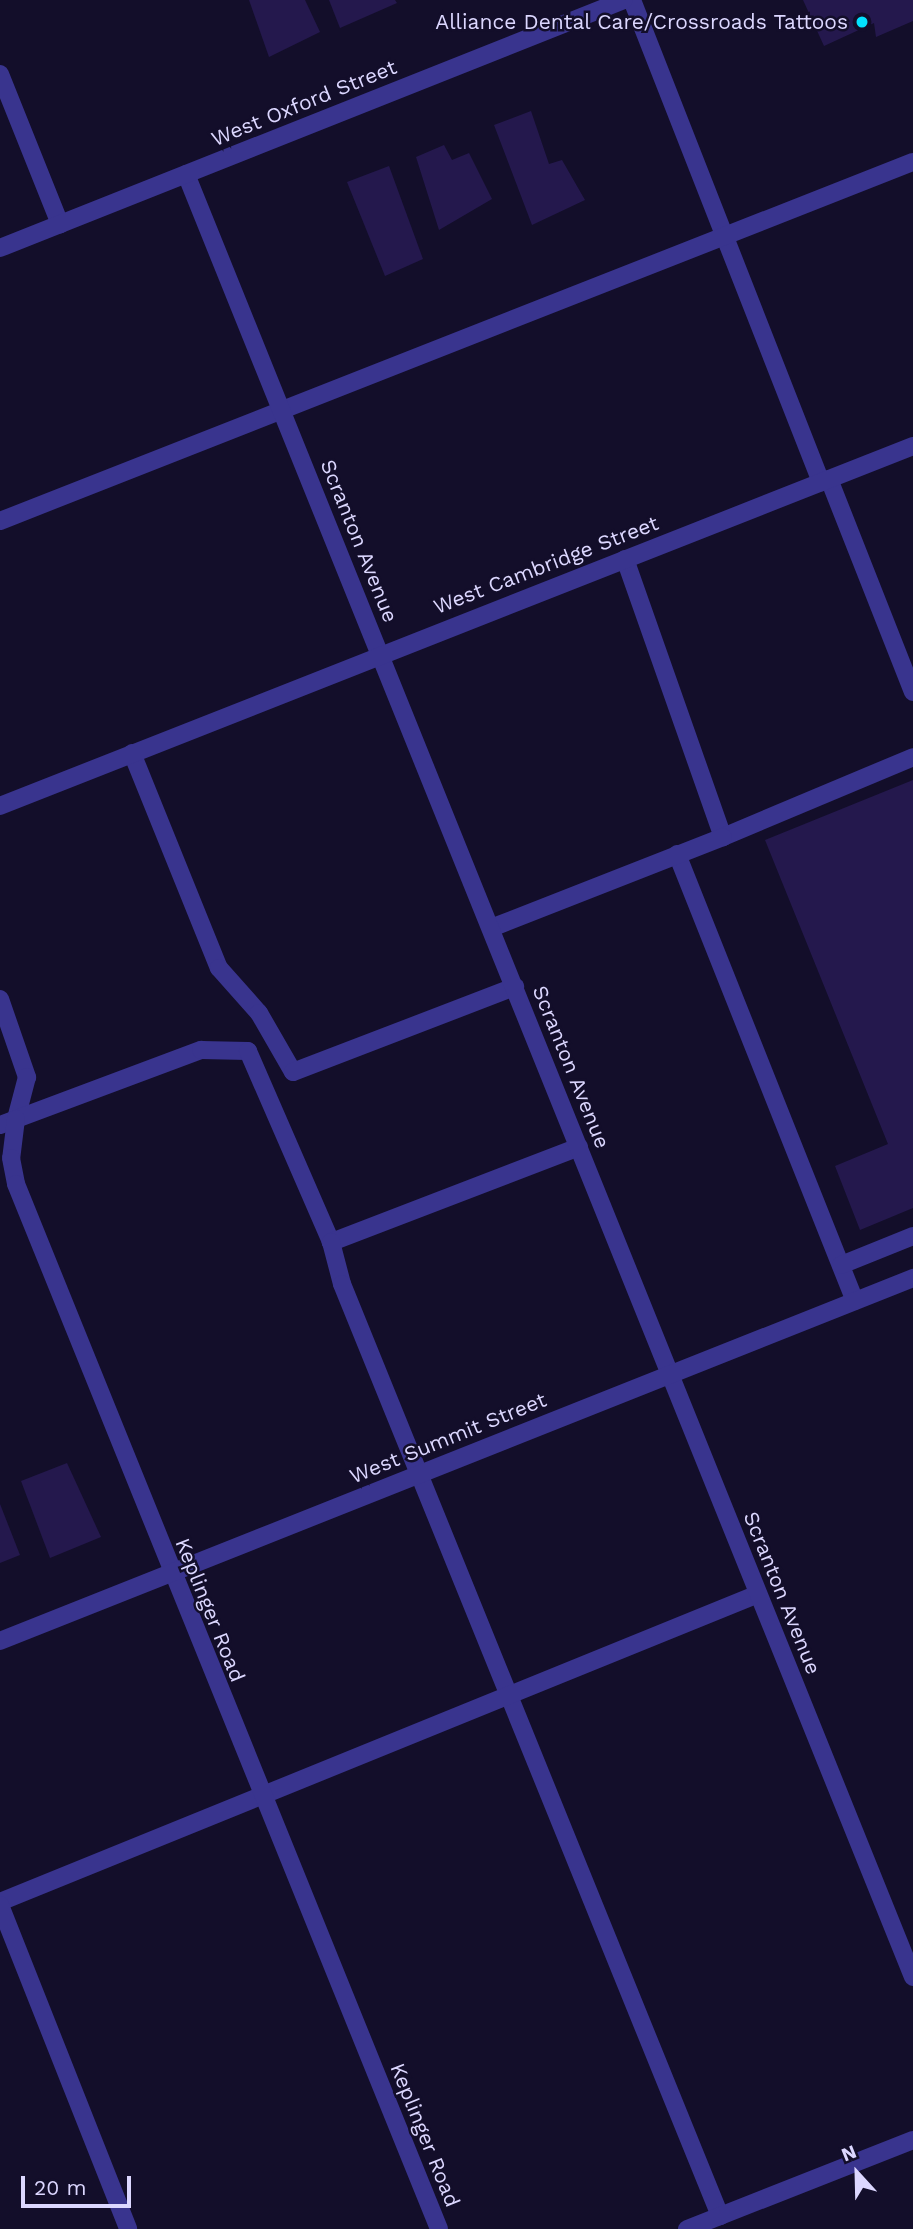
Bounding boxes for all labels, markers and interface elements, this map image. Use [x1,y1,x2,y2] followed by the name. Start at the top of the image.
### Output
[434,9,848,35] place label: Alliance Dental Care/Crossroads Tattoos
[854,14,870,30] marker: Alliance Dental Care/Crossroads Tattoos
[208,54,400,152] street label: West Oxford Street
[315,456,403,626] street label: Scranton Avenue
[430,510,662,620] street label: West Cambridge Street
[527,982,615,1152] street label: Scranton Avenue
[346,1387,550,1489] street label: West Summit Street
[738,1508,826,1678] street label: Scranton Avenue
[170,1534,250,1686] street label: Keplinger Road
[385,2059,465,2211] street label: Keplinger Road
[822,2138,892,2208] north arrow
[838,2140,860,2166] text: N
[24,2162,135,2206] scale bar
[34,2175,86,2200] text: 20 m

